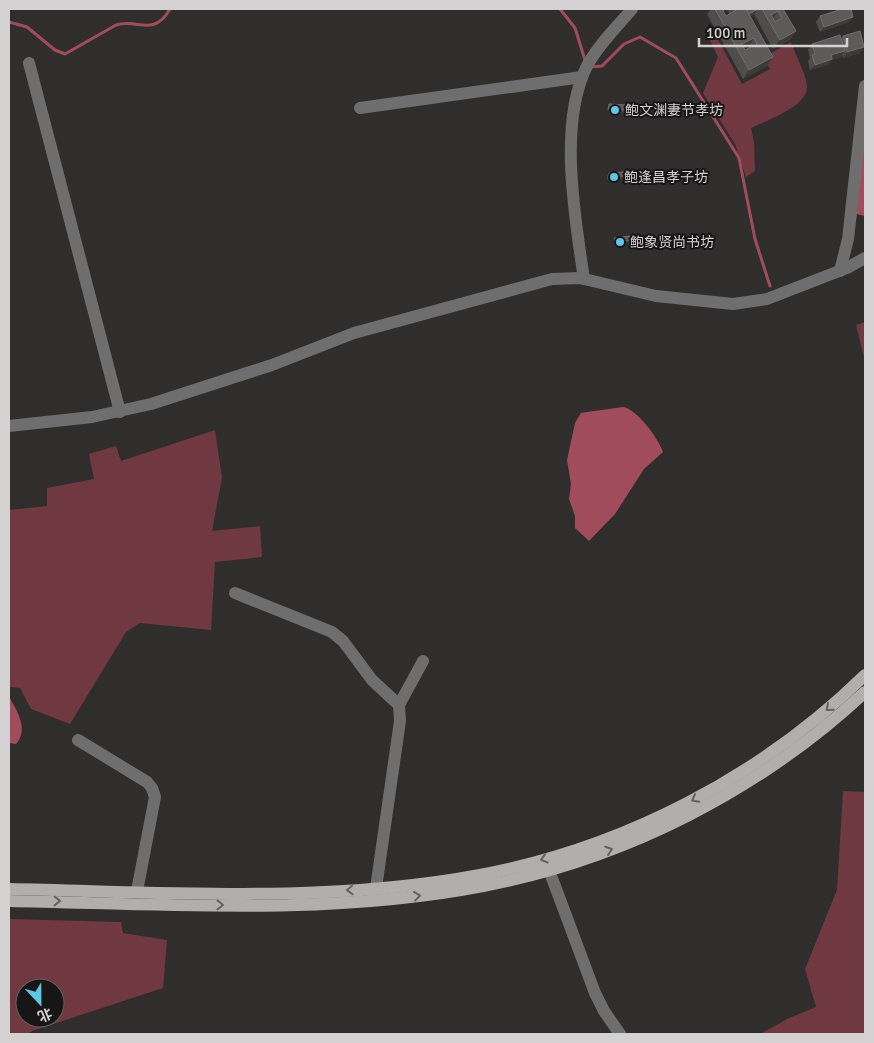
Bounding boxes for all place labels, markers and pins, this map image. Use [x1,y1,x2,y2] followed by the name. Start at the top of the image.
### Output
[625,102,723,119] place label: 鲍文渊妻节孝坊
[609,104,621,116] marker: 鲍文渊妻节孝坊
[624,169,708,186] place label: 鲍逢昌孝子坊
[608,171,620,183] marker: 鲍逢昌孝子坊
[630,234,714,251] place label: 鲍象贤尚书坊
[614,236,626,248] marker: 鲍象贤尚书坊

